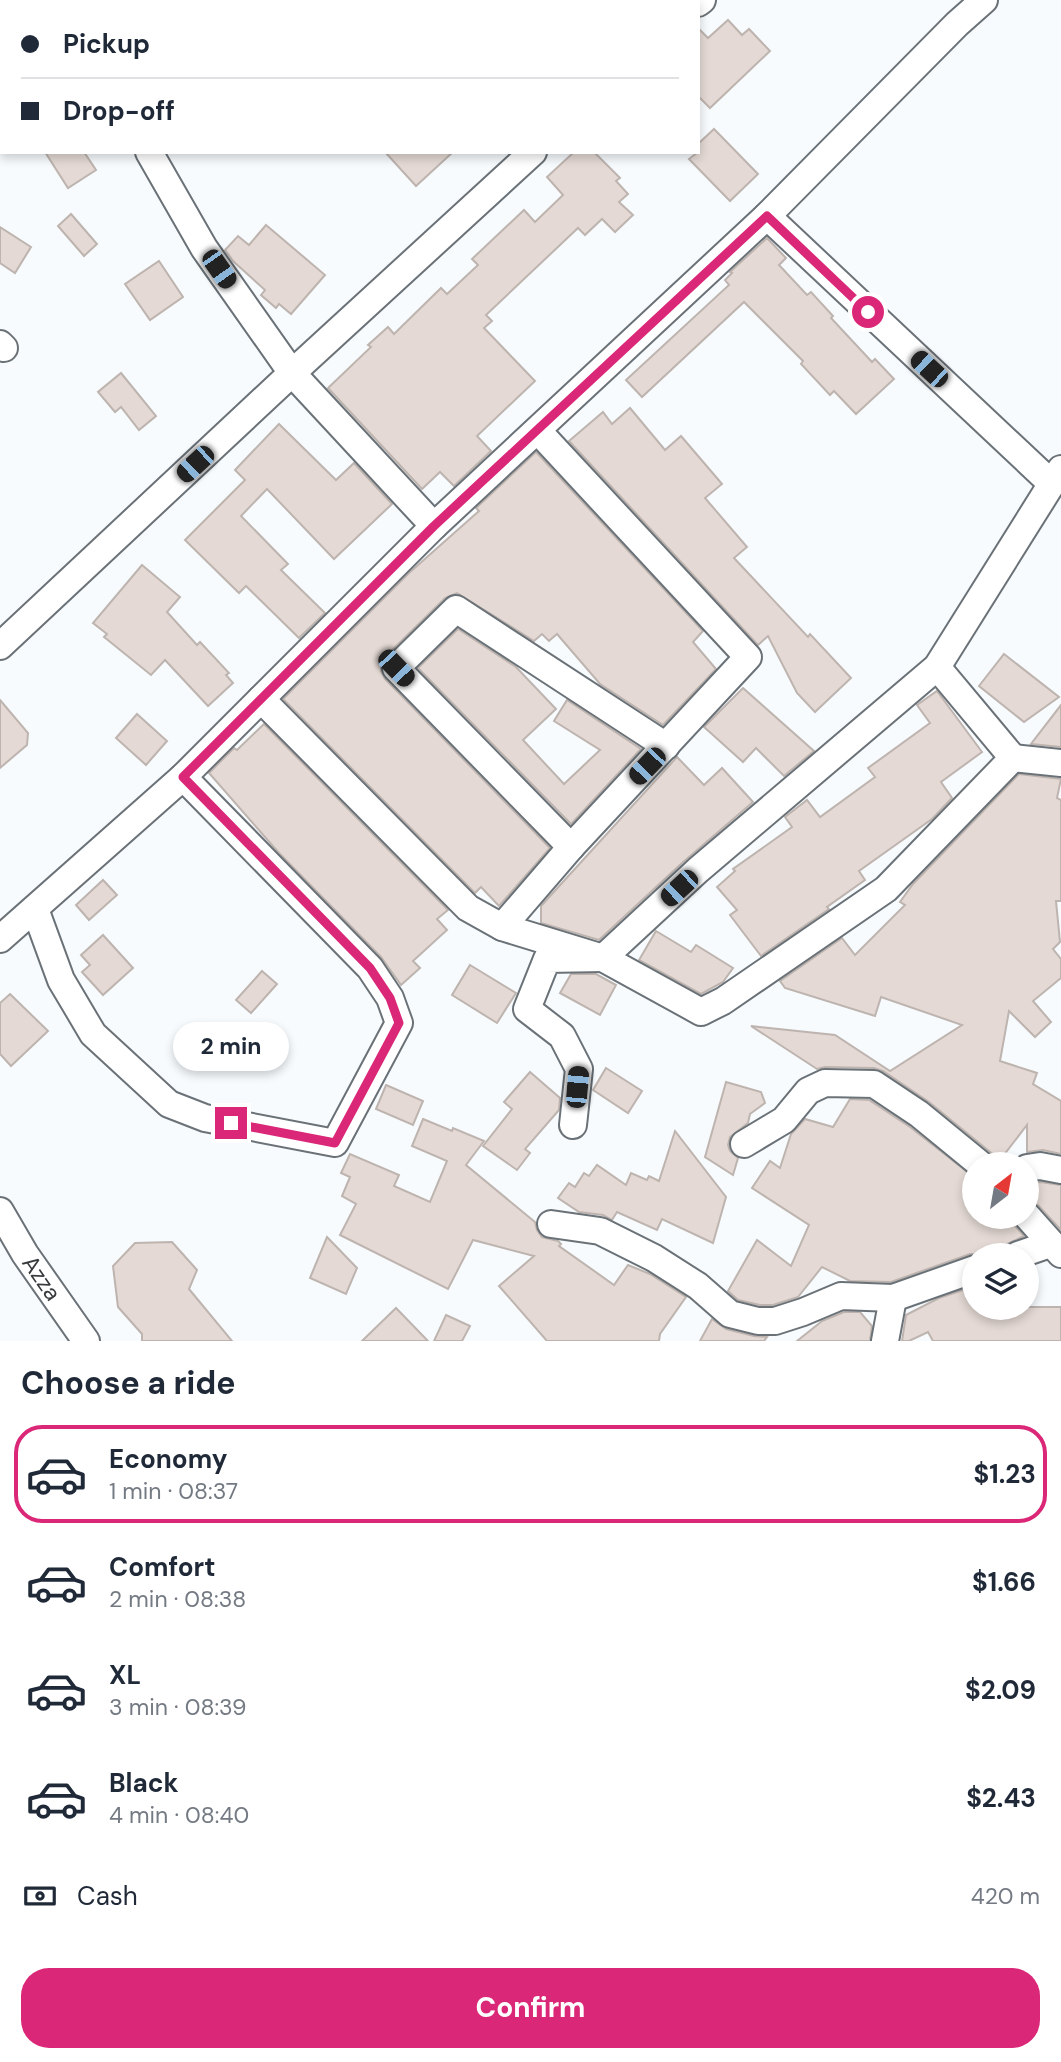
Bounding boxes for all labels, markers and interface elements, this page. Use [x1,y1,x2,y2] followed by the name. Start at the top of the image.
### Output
[63,27,150,61] text: Pickup
[63,94,175,128] text: Drop-off
[199,246,240,292] car
[852,296,884,328] route start
[907,347,952,391] car
[173,442,218,486] car
[374,646,419,690] car
[625,744,670,788] car
[657,866,702,910] car
[173,1021,289,1070] callout: 2 min
[201,1031,261,1061] text: 2 min
[565,1065,590,1109] car
[215,1107,247,1139] route end
[962,1152,1040,1228] north arrow
[962,1152,1039,1320] map controls
[962,1243,1039,1320] button: layers
[15,1249,68,1307] street label: Azza
[21,1362,236,1404] text: Choose a ride
[109,1442,227,1476] text: Economy
[25,1443,88,1506] icon: car
[974,1457,1036,1491] text: $1.23
[109,1476,238,1506] text: 1 min · 08:37
[109,1550,215,1584] text: Comfort
[25,1551,88,1614] icon: car
[972,1565,1036,1599] text: $1.66
[109,1584,246,1614] text: 2 min · 08:38
[109,1658,141,1692] text: XL
[25,1659,88,1722] icon: car
[965,1673,1036,1707] text: $2.09
[109,1692,246,1722] text: 3 min · 08:39
[109,1766,179,1800] text: Black
[25,1767,88,1830] icon: car
[966,1781,1036,1815] text: $2.43
[109,1800,249,1830] text: 4 min · 08:40
[21,1877,59,1915] icon: cash
[77,1879,138,1913] text: Cash
[971,1881,1040,1911] text: 420 m
[21,1968,1040,2048] button: Confirm

